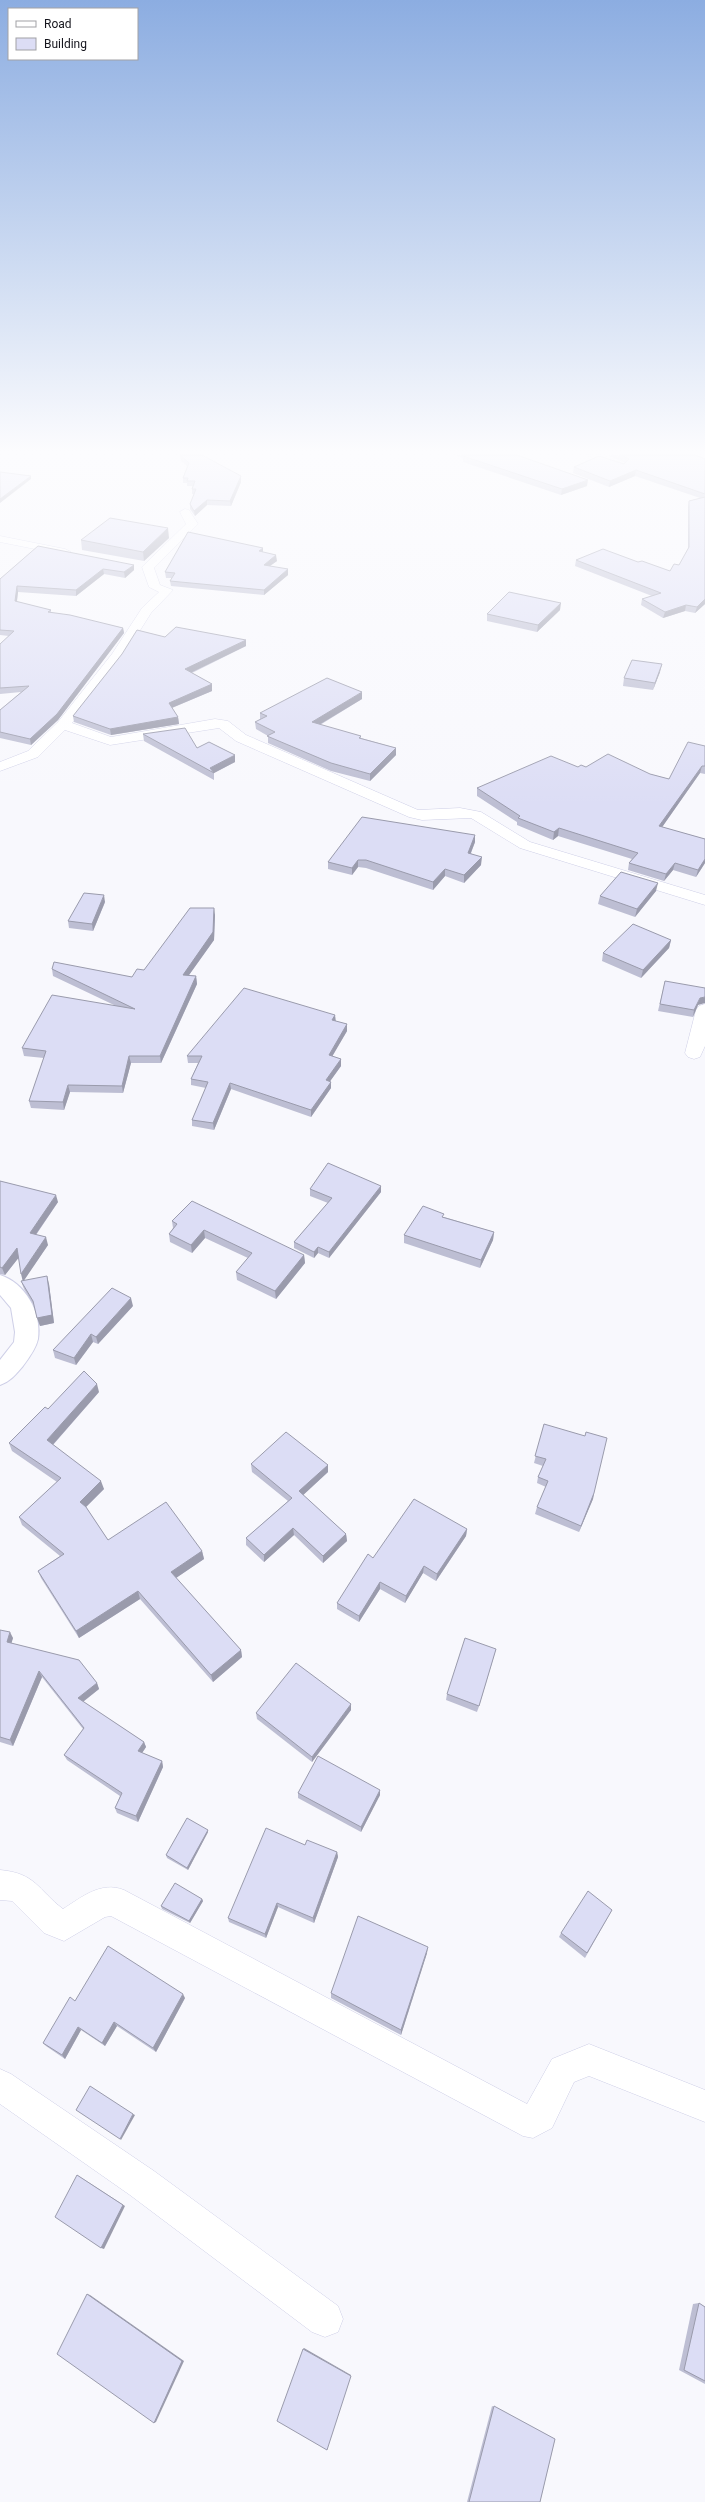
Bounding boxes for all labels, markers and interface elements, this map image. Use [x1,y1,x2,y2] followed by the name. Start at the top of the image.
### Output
[8,8,138,60] legend
[44,17,72,31] text: Road
[44,37,87,51] text: Building

